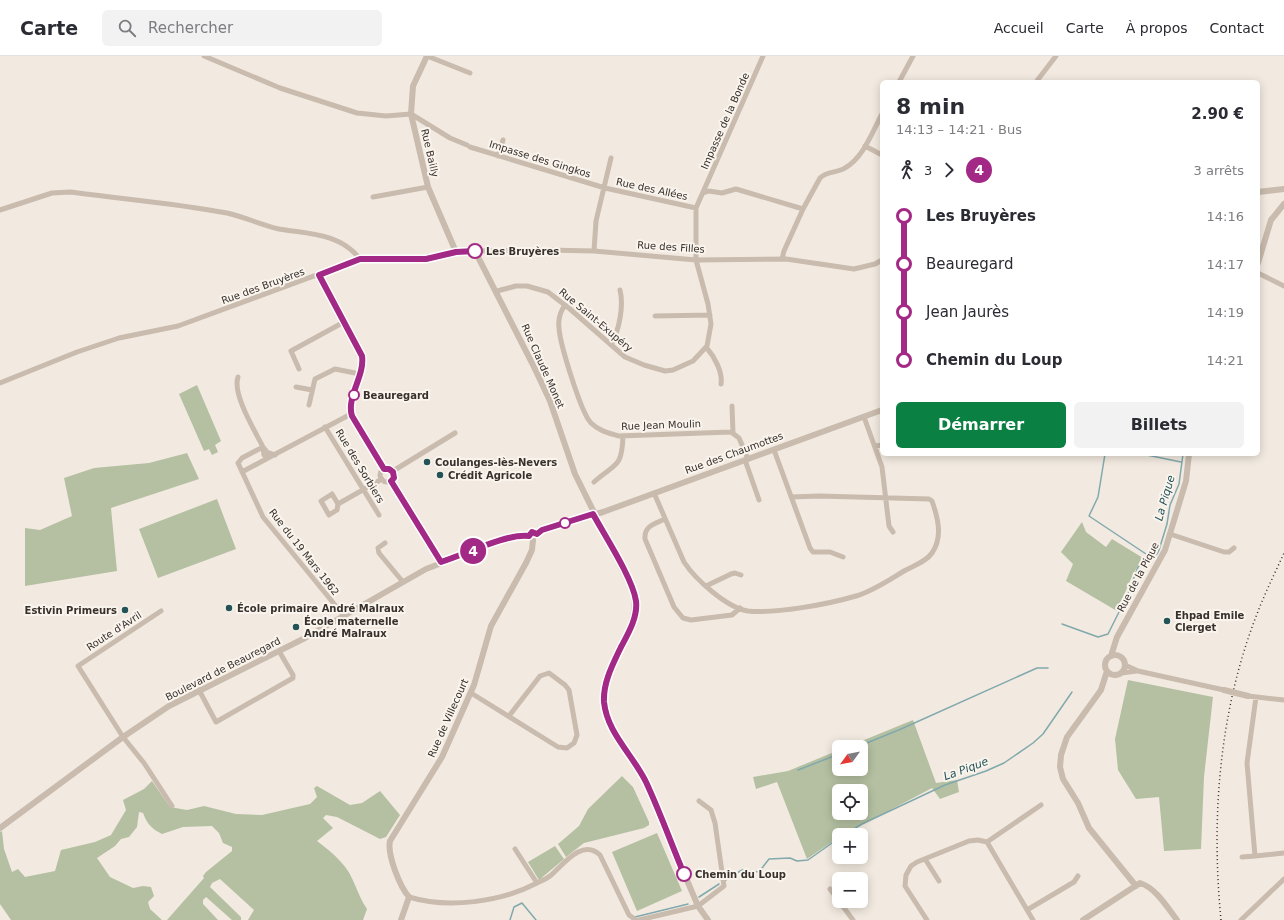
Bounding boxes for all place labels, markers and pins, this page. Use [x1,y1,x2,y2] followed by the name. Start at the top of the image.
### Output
[467,243,483,259] marker: Les Bruyères
[486,246,559,257] place label: Les Bruyères
[348,389,360,401] marker: Beauregard
[363,390,429,401] place label: Beauregard
[422,457,432,467] marker: Coulanges-lès-Nevers
[435,457,557,468] place label: Coulanges-lès-Nevers
[435,470,445,480] marker: Crédit Agricole
[448,470,532,481] place label: Crédit Agricole
[559,517,571,529] unlabelled marker
[237,602,405,614] place label: École primaire André Malraux
[224,603,234,613] marker: École primaire André Malraux
[25,605,117,616] place label: Estivin Primeurs
[120,605,130,615] marker: Estivin Primeurs
[1175,610,1245,633] place label: Ehpad Emile Clerget
[304,615,399,639] place label: École maternelle André Malraux
[1162,616,1172,626] marker: Ehpad Emile Clerget
[291,622,301,632] marker: École maternelle André Malraux
[676,866,692,882] marker: Chemin du Loup
[695,869,786,880] place label: Chemin du Loup

